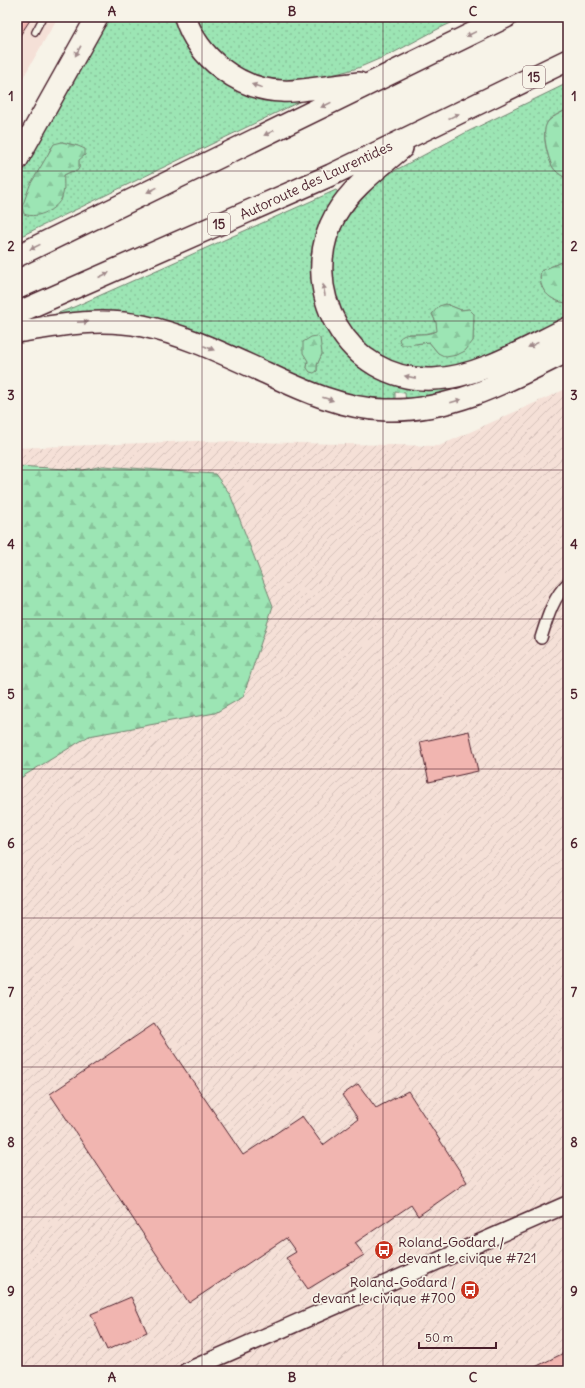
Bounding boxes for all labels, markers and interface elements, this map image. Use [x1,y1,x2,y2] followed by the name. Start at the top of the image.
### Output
[108,3,117,20] text: A
[288,3,297,20] text: B
[469,3,478,20] text: C
[465,31,477,37] one-way arrow
[74,45,81,57] one-way arrow
[523,66,545,88] road number: 15
[251,83,263,89] one-way arrow
[8,88,14,105] text: 1
[571,88,577,105] text: 1
[320,102,331,108] one-way arrow
[448,113,460,119] one-way arrow
[263,130,274,136] one-way arrow
[237,137,395,223] street label: Autoroute des Laurentides
[146,187,158,193] one-way arrow
[208,213,230,235] road number: 15
[7,238,15,255] text: 2
[570,238,578,255] text: 2
[29,244,41,251] one-way arrow
[99,272,110,278] one-way arrow
[321,284,327,297] one-way arrow
[77,318,89,325] one-way arrow
[527,342,539,348] one-way arrow
[203,345,215,351] one-way arrow
[404,374,416,380] one-way arrow
[7,387,15,404] text: 3
[570,387,578,404] text: 3
[322,396,334,402] one-way arrow
[450,398,462,404] one-way arrow
[7,536,15,553] text: 4
[570,536,578,553] text: 4
[7,686,15,703] text: 5
[570,686,578,703] text: 5
[7,835,15,852] text: 6
[570,835,578,852] text: 6
[8,984,15,1001] text: 7
[571,984,578,1001] text: 7
[7,1134,15,1151] text: 8
[570,1134,578,1151] text: 8
[398,1233,537,1267] place label: Roland-Godard / devant le civique #721
[373,1239,395,1261] bus stop icon: Roland-Godard / devant le civique #721
[312,1273,456,1307] place label: Roland-Godard / devant le civique #700
[459,1279,481,1301] bus stop icon: Roland-Godard / devant le civique #700
[7,1283,15,1300] text: 9
[570,1283,578,1300] text: 9
[419,1324,496,1350] scale bar
[425,1330,454,1345] text: 50 m
[108,1369,117,1386] text: A
[288,1369,297,1386] text: B
[469,1369,478,1386] text: C

